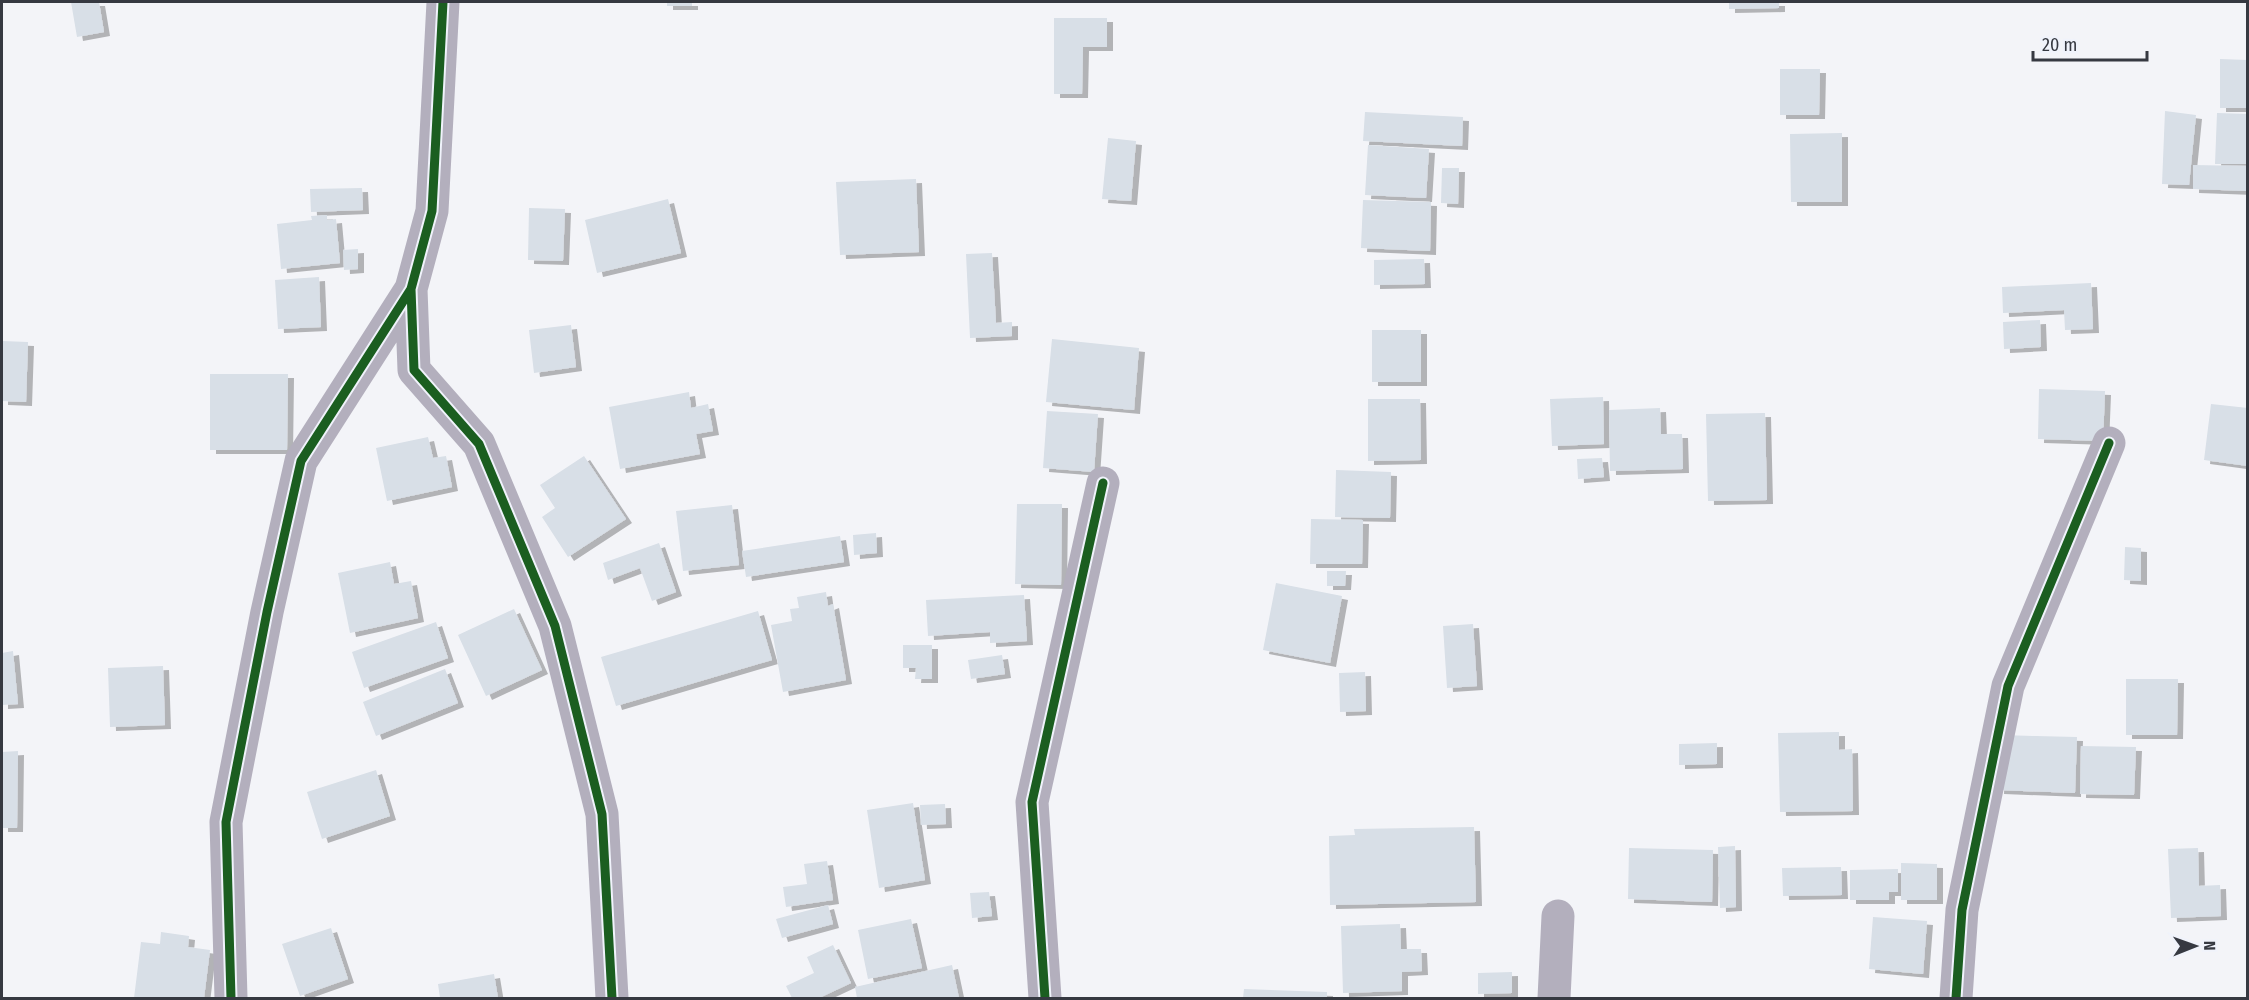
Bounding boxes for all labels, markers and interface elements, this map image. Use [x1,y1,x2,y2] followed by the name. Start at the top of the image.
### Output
[2033,24,2147,62] scale bar
[2042,34,2077,56] text: 20 m
[2165,916,2225,976] north arrow
[2200,941,2219,951] text: N

